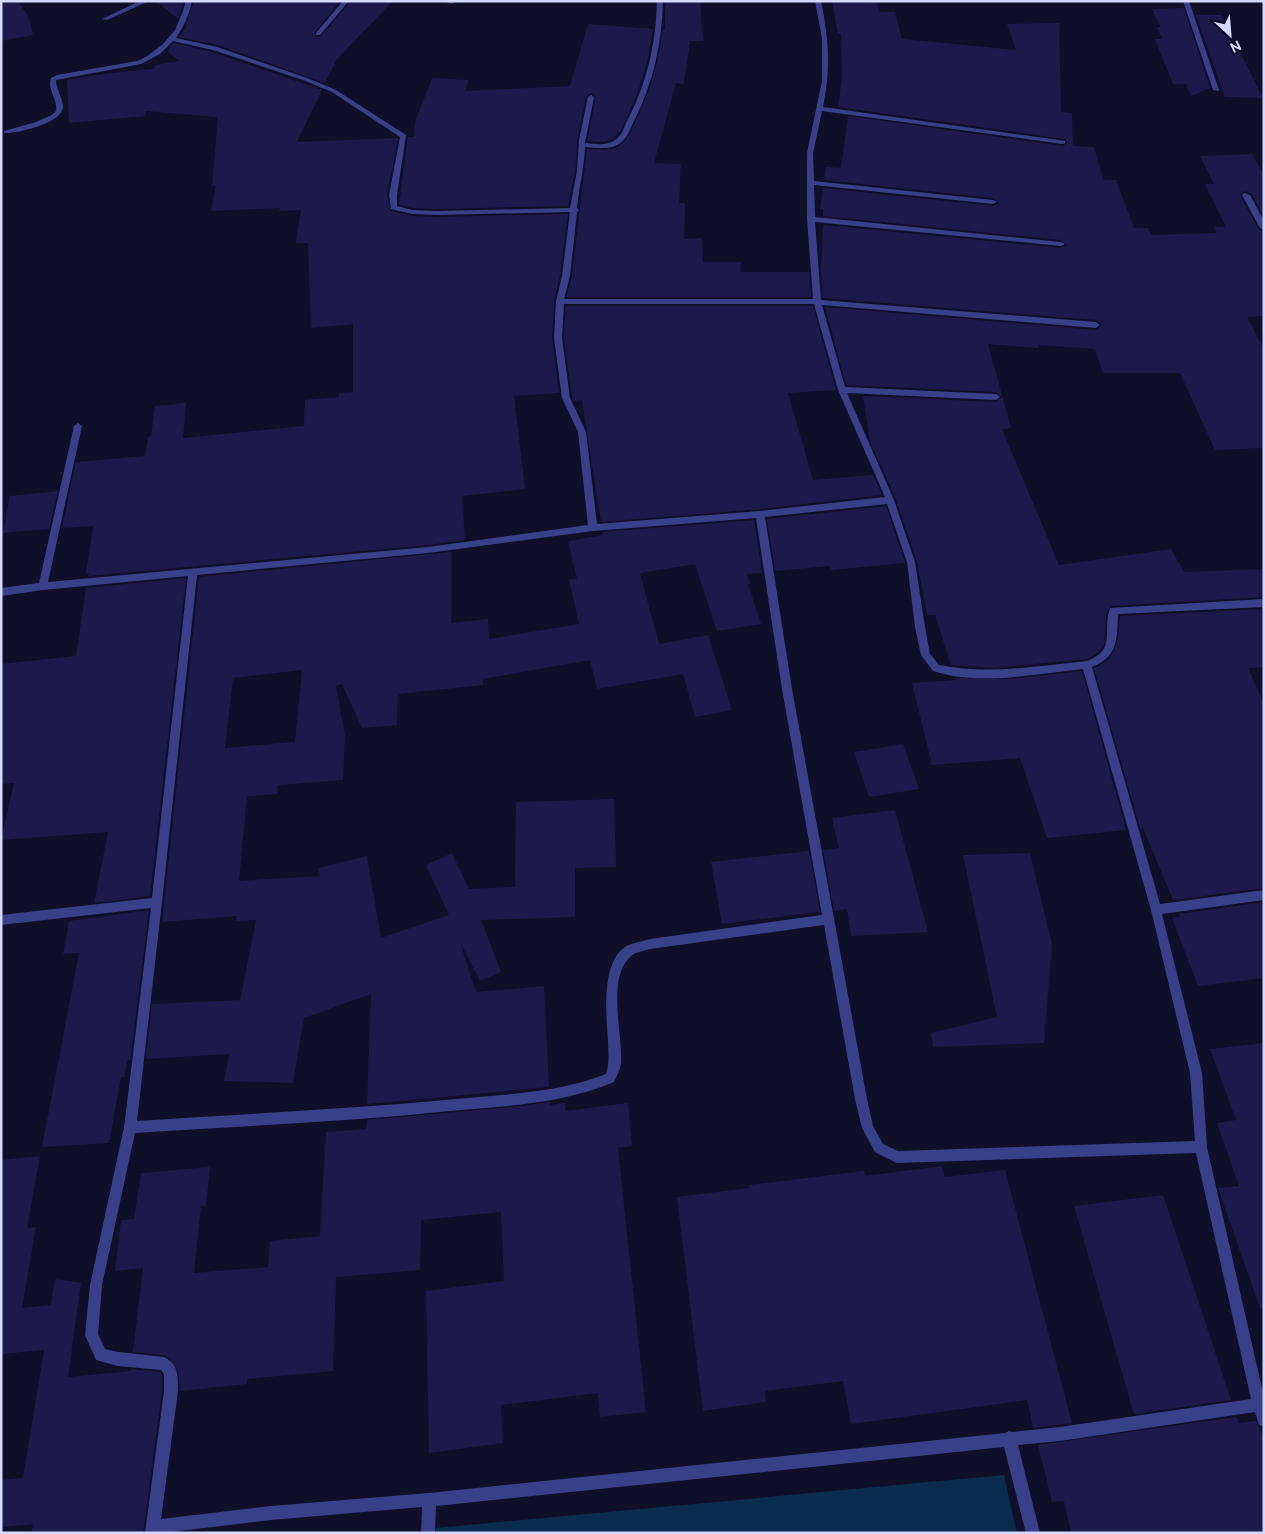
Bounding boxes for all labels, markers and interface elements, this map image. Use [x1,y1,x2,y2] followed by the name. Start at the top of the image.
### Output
[1205,10,1255,60] north arrow
[1227,37,1244,56] text: N

